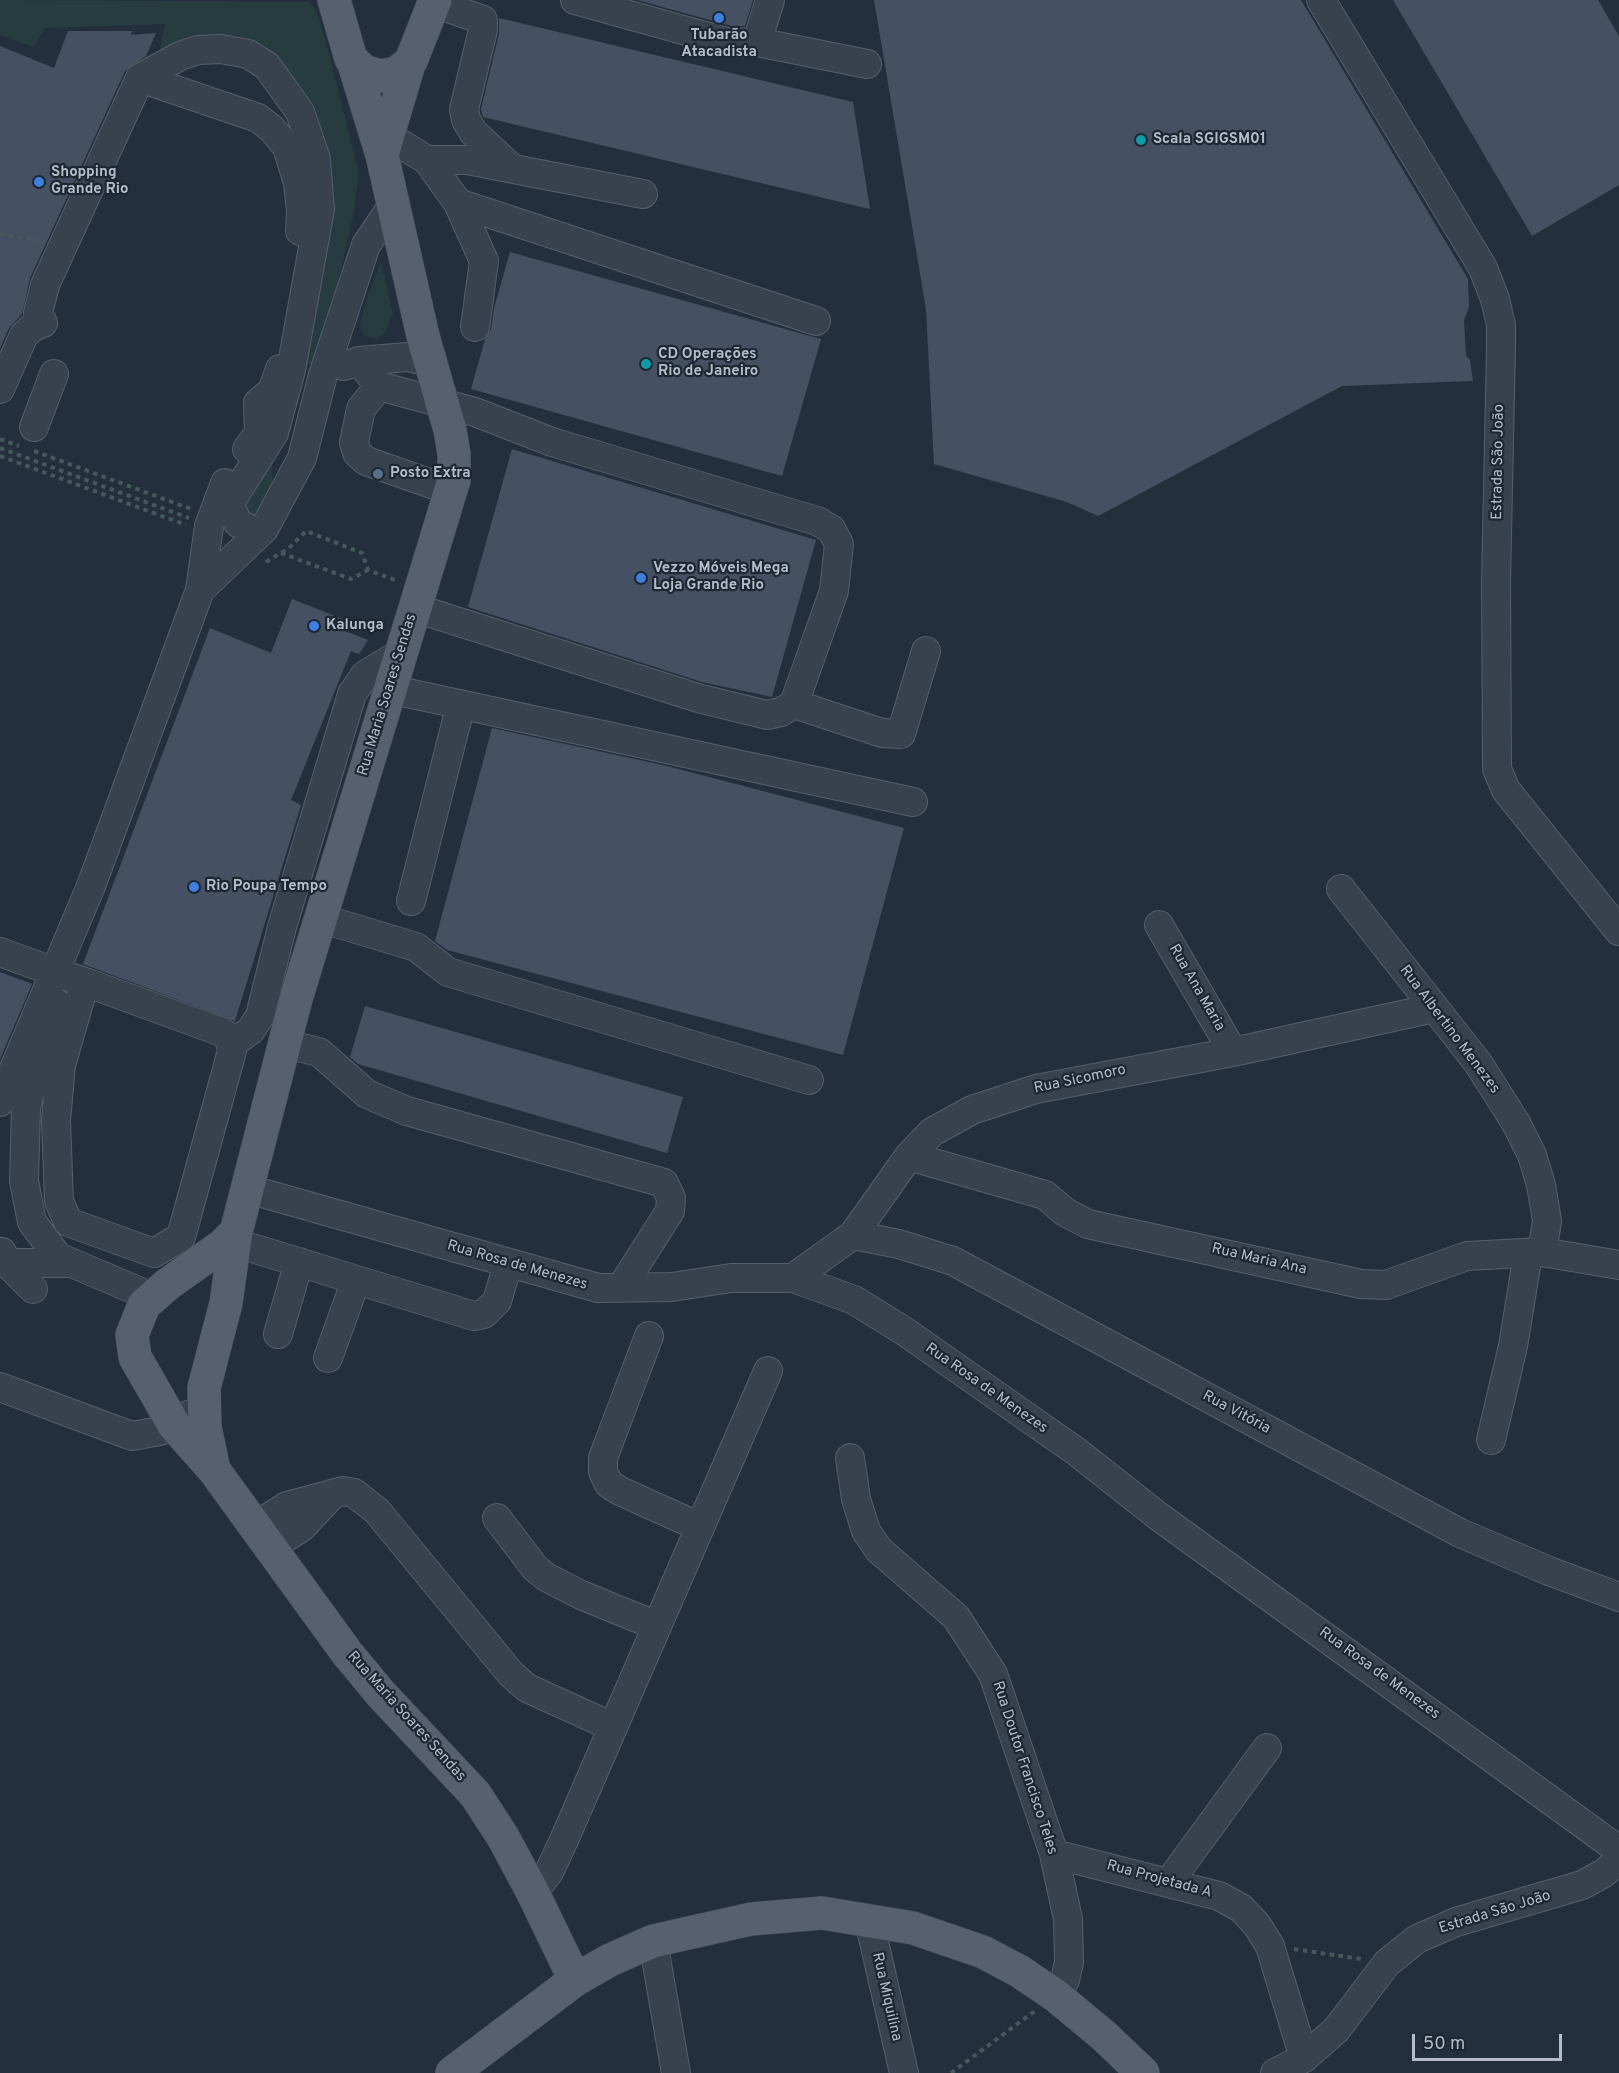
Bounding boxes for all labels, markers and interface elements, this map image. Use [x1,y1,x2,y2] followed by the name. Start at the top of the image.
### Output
[712,11,726,25] marker: Tubarão Atacadista
[681,27,757,62] place label: Tubarão Atacadista
[1153,131,1266,149] place label: Scala SGIGSM01
[1134,133,1148,147] marker: Scala SGIGSM01
[51,164,129,199] place label: Shopping Grande Rio
[32,175,46,189] marker: Shopping Grande Rio
[658,346,758,381] place label: CD Operações Rio de Janeiro
[639,357,653,371] marker: CD Operações Rio de Janeiro
[1489,404,1509,520] street label: Estrada São João
[390,465,471,483] place label: Posto Extra
[371,467,385,481] marker: Posto Extra
[653,560,789,595] place label: Vezzo Móveis Mega Loja Grande Rio
[634,571,648,585] marker: Vezzo Móveis Mega Loja Grande Rio
[355,612,421,778] street label: Rua Maria Soares Sendas
[326,617,384,635] place label: Kalunga
[307,619,321,633] marker: Kalunga
[206,878,327,896] place label: Rio Poupa Tempo
[187,880,201,894] marker: Rio Poupa Tempo
[1164,942,1228,1034] street label: Rua Ana Maria
[1395,962,1503,1098] street label: Rua Albertino Menezes
[1032,1061,1128,1099] street label: Rua Sicomoro
[445,1237,589,1295] street label: Rua Rosa de Menezes
[1210,1240,1308,1280] street label: Rua Maria Ana
[921,1340,1051,1438] street label: Rua Rosa de Menezes
[1199,1388,1273,1438] street label: Rua Vitória
[1315,1624,1443,1724] street label: Rua Rosa de Menezes
[343,1648,469,1786] street label: Rua Maria Soares Sendas
[987,1679,1061,1857] street label: Rua Doutor Francisco Teles
[1104,1857,1214,1903] street label: Rua Projetada A
[1437,1887,1553,1939] street label: Estrada São João
[867,1951,905,2043] street label: Rua Miquilina
[1415,2022,1565,2060] scale bar
[1423,2033,1465,2056] text: 50 m

